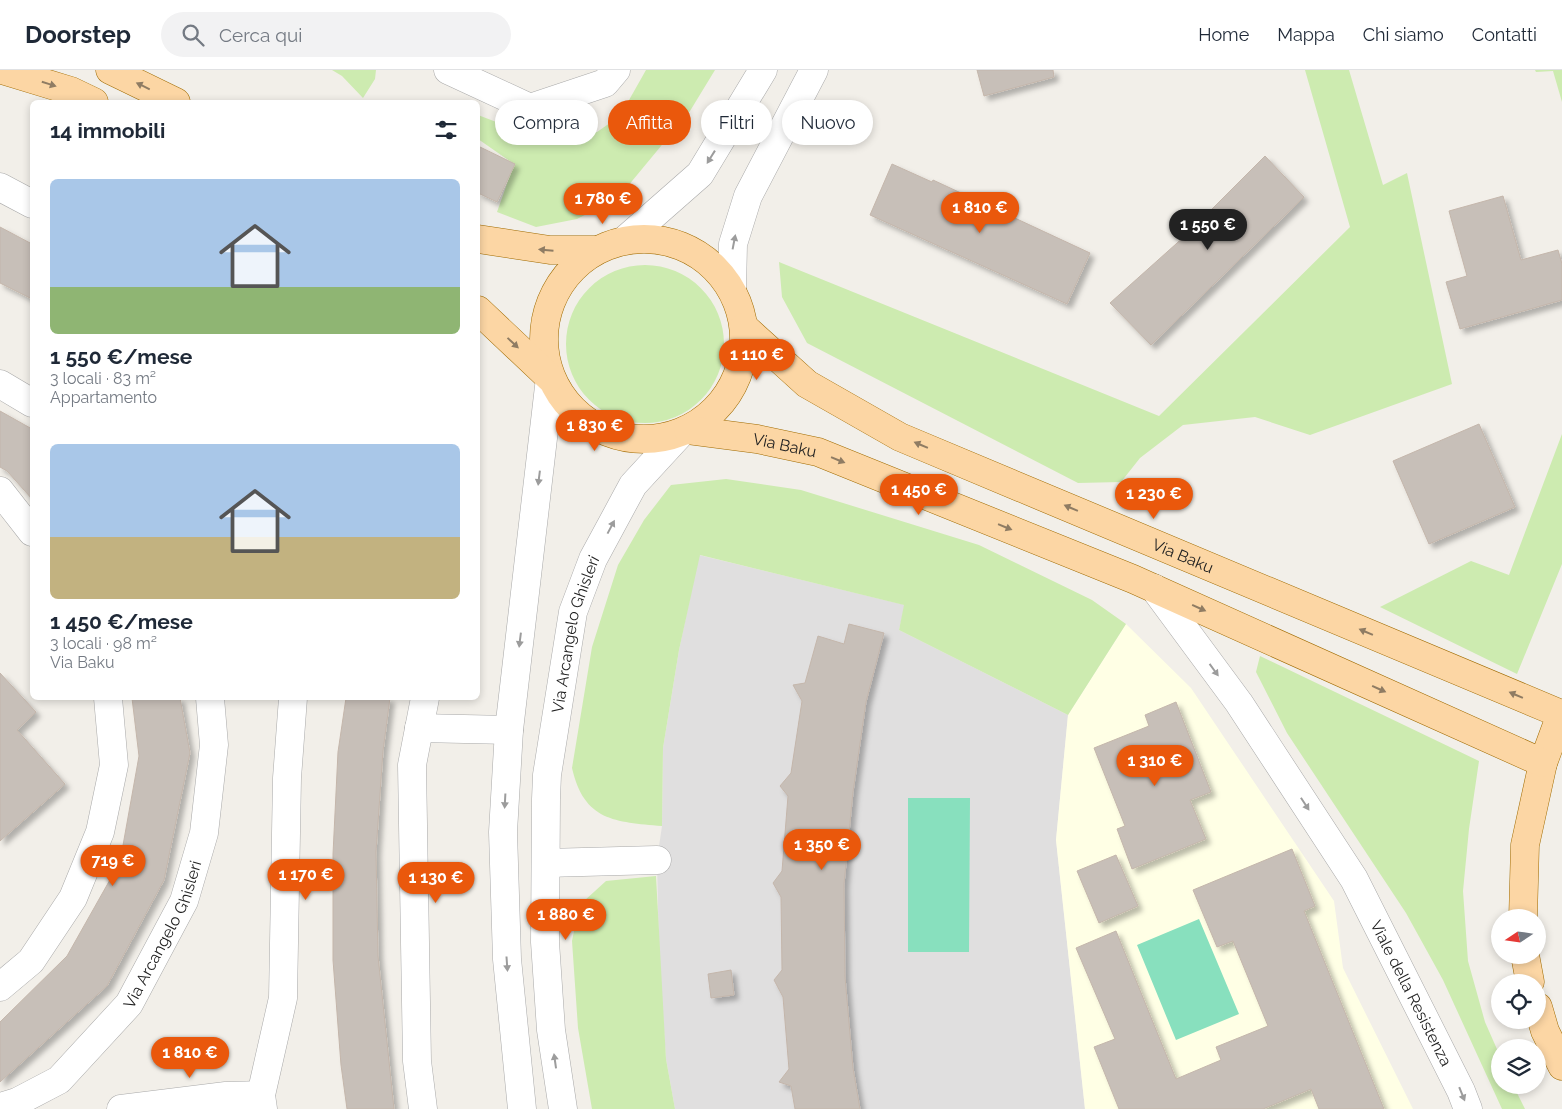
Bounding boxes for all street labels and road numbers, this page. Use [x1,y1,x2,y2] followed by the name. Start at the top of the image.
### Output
[751,429,818,461] street label: Via Baku
[1150,534,1217,577] street label: Via Baku
[548,552,603,714] street label: Via Arcangelo Ghisleri
[119,858,205,1012] street label: Via Arcangelo Ghisleri
[1367,917,1456,1069] street label: Viale della Resistenza

